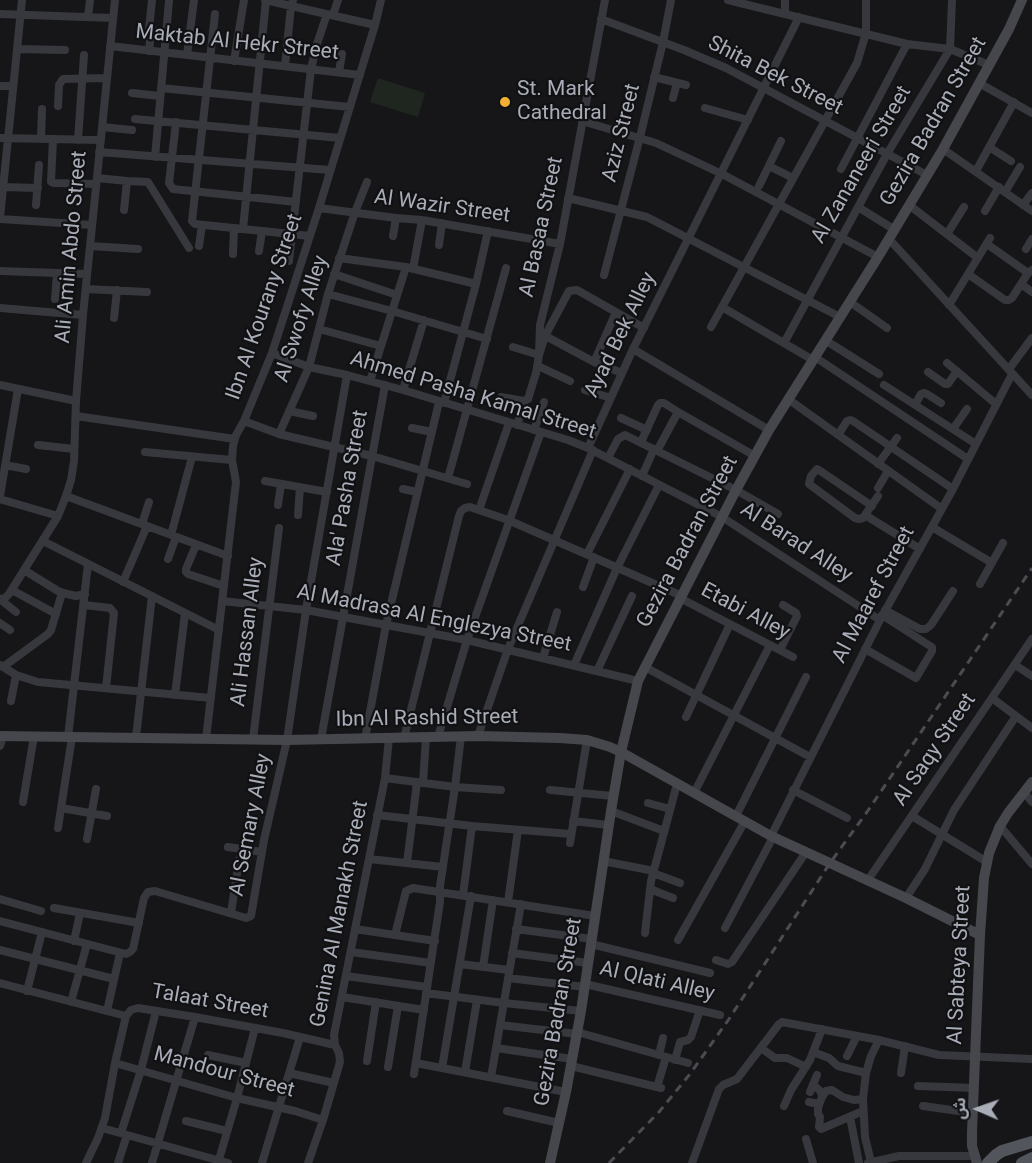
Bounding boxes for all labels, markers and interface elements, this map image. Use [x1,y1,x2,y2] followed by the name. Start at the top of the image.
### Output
[134,20,340,66] street label: Maktab Al Hekr Street
[703,31,847,121] street label: Shita Bek Street
[875,33,993,211] street label: Gezira Badran Street
[517,77,607,127] place label: St. Mark Cathedral
[598,81,646,185] street label: Aziz Street
[807,82,917,248] street label: Al Zananeeri Street
[498,95,512,109] marker: St. Mark Cathedral
[51,150,93,344] street label: Ali Amin Abdo Street
[515,155,569,299] street label: Al Basaa Street
[372,185,512,229] street label: Al Wazir Street
[221,211,309,403] street label: Ibn Al Kourany Street
[270,253,334,385] street label: Al Swofy Alley
[580,268,662,402] street label: Ayad Bek Alley
[347,347,599,445] street label: Ahmed Pasha Kamal Street
[322,408,374,568] street label: Ala' Pasha Street
[632,452,744,632] street label: Gezira Badran Street
[735,497,857,589] street label: Al Barad Alley
[827,522,921,668] street label: Al Maaref Street
[226,556,270,708] street label: Ali Hassan Alley
[696,578,794,646] street label: Etabi Alley
[295,580,573,658] street label: Al Madrasa Al Englezya Street
[888,689,982,811] street label: Al Saqy Street
[335,705,519,733] street label: Ibn Al Rashid Street
[225,752,277,898] street label: Al Semary Alley
[306,799,374,1029] street label: Genina Al Manakh Street
[943,885,977,1045] street label: Al Sabteya Street
[530,916,588,1108] street label: Gezira Badran Street
[597,957,717,1007] street label: Al Qlati Alley
[150,979,270,1025] street label: Talaat Street
[151,1042,297,1104] street label: Mandour Street
[948,1079,1008,1139] north arrow
[950,1097,969,1120] text: ش

